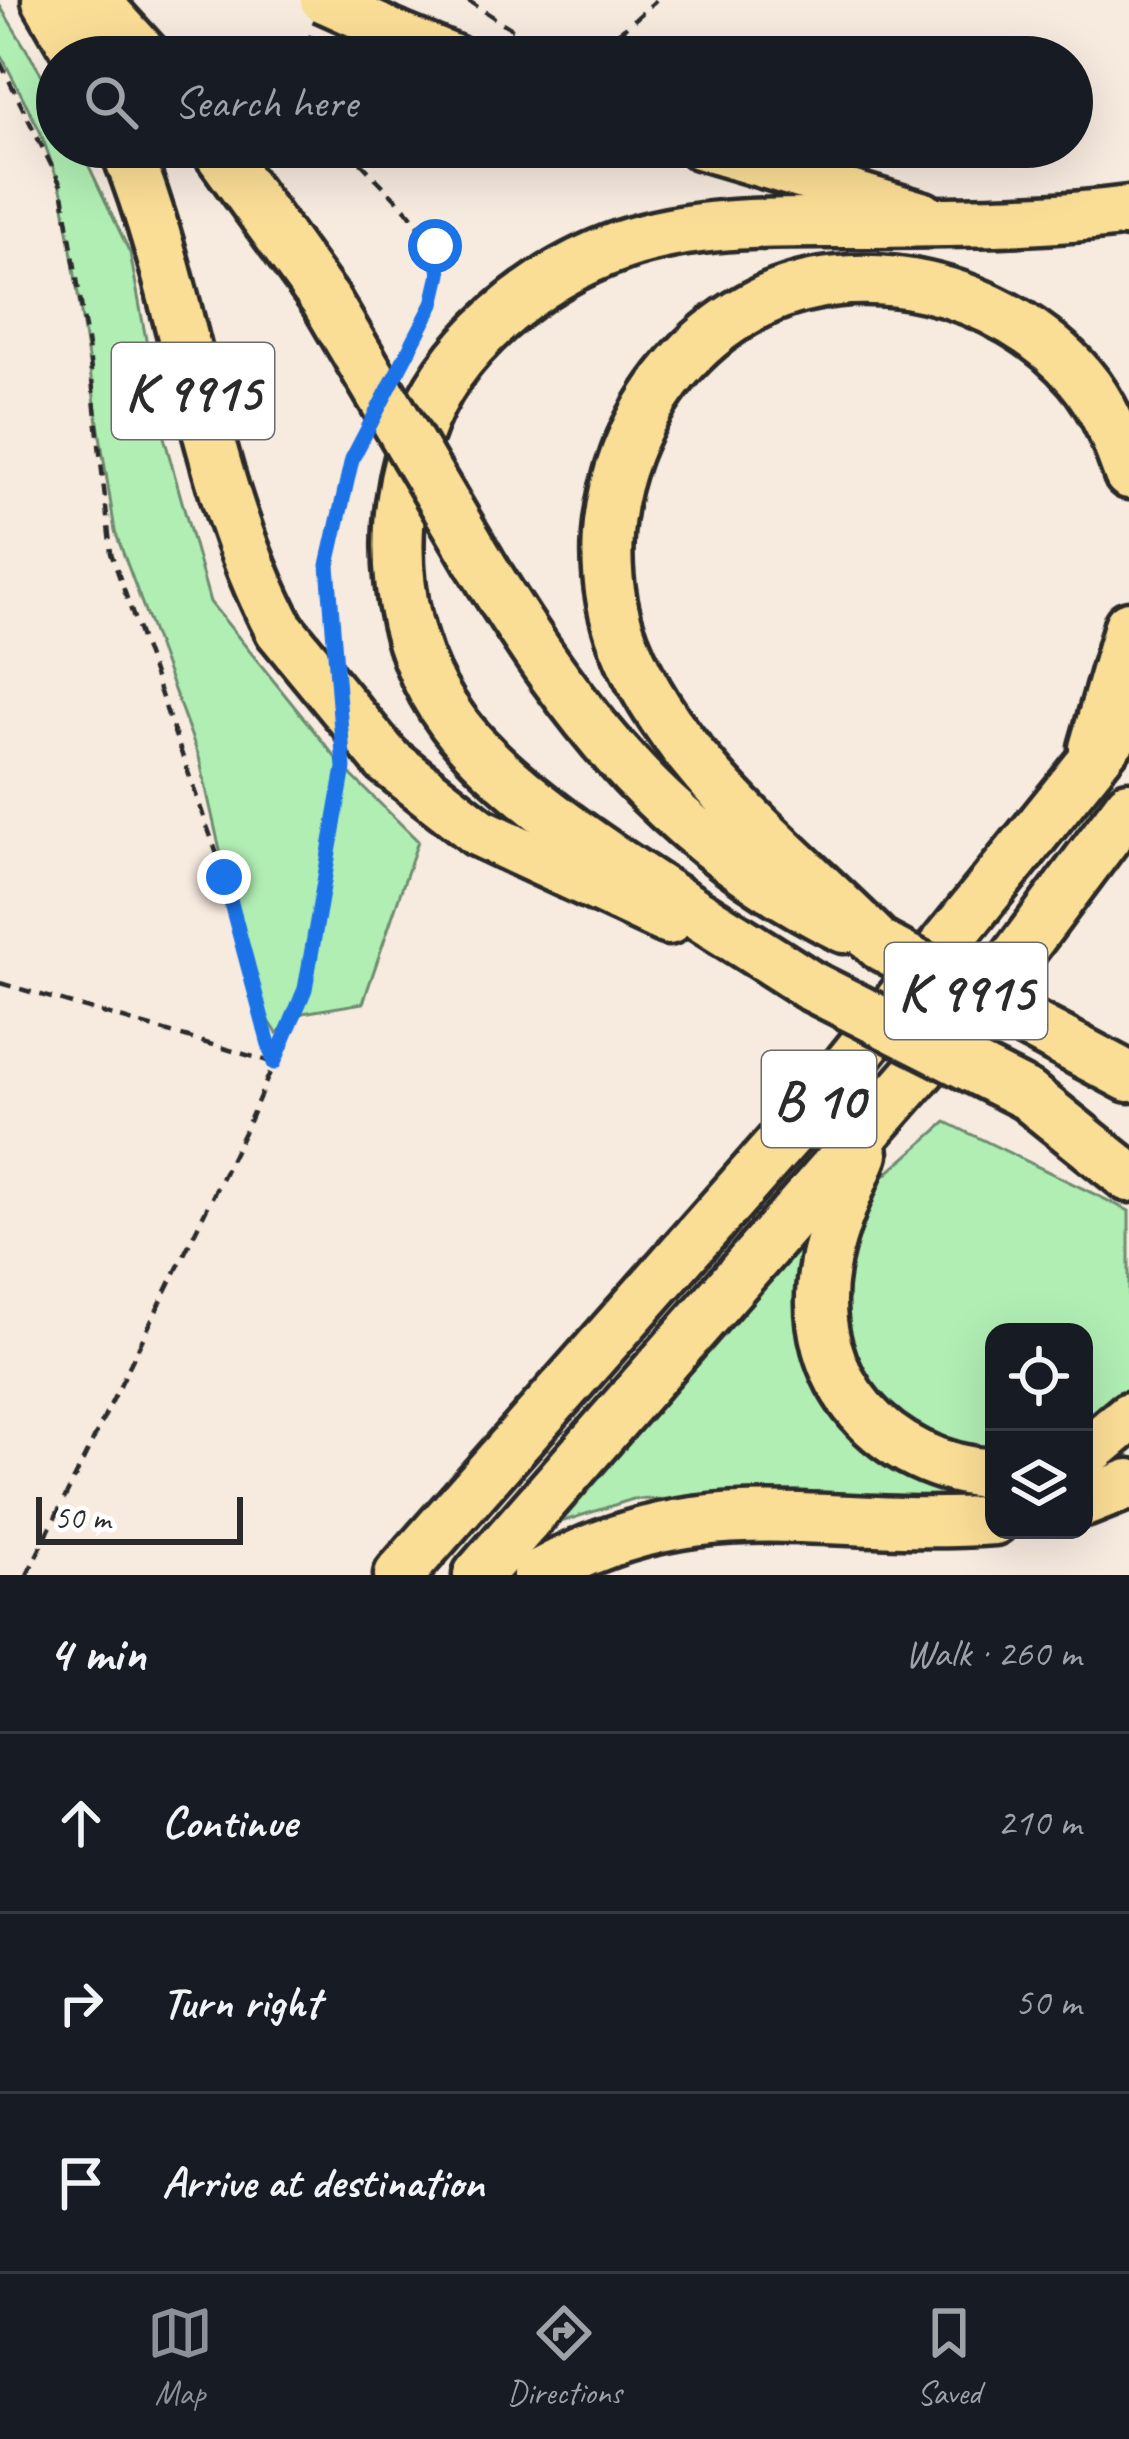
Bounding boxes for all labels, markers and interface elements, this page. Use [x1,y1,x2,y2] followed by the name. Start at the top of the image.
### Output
[36,36,1093,168] search box
[78,69,144,135] icon: search
[174,74,357,131] text: Search here
[408,219,462,273] route start
[112,343,274,439] road number: K 9915
[197,850,251,904] route end
[885,943,1047,1039] road number: K 9915
[762,1051,876,1147] road number: B 10
[985,1323,1093,1539] map controls
[985,1323,1093,1431] button: locate
[985,1431,1093,1539] button: layers
[36,1491,243,1544] scale bar
[54,1497,110,1539] text: 50 m
[48,1621,146,1685] text: 4 min
[905,1629,1081,1678] text: Walk · 260 m
[48,1790,114,1856] icon: ahead
[162,1794,296,1851] text: Continue
[997,1798,1081,1847] text: 210 m
[48,1970,114,2036] icon: right
[162,1974,320,2031] text: Turn right
[1015,1978,1081,2027] text: 50 m
[48,2150,114,2216] icon: arrive
[162,2154,484,2211] text: Arrive at destination
[147,2300,213,2414] tab: Map
[507,2300,622,2414] tab: Directions
[916,2300,982,2414] tab: Saved

